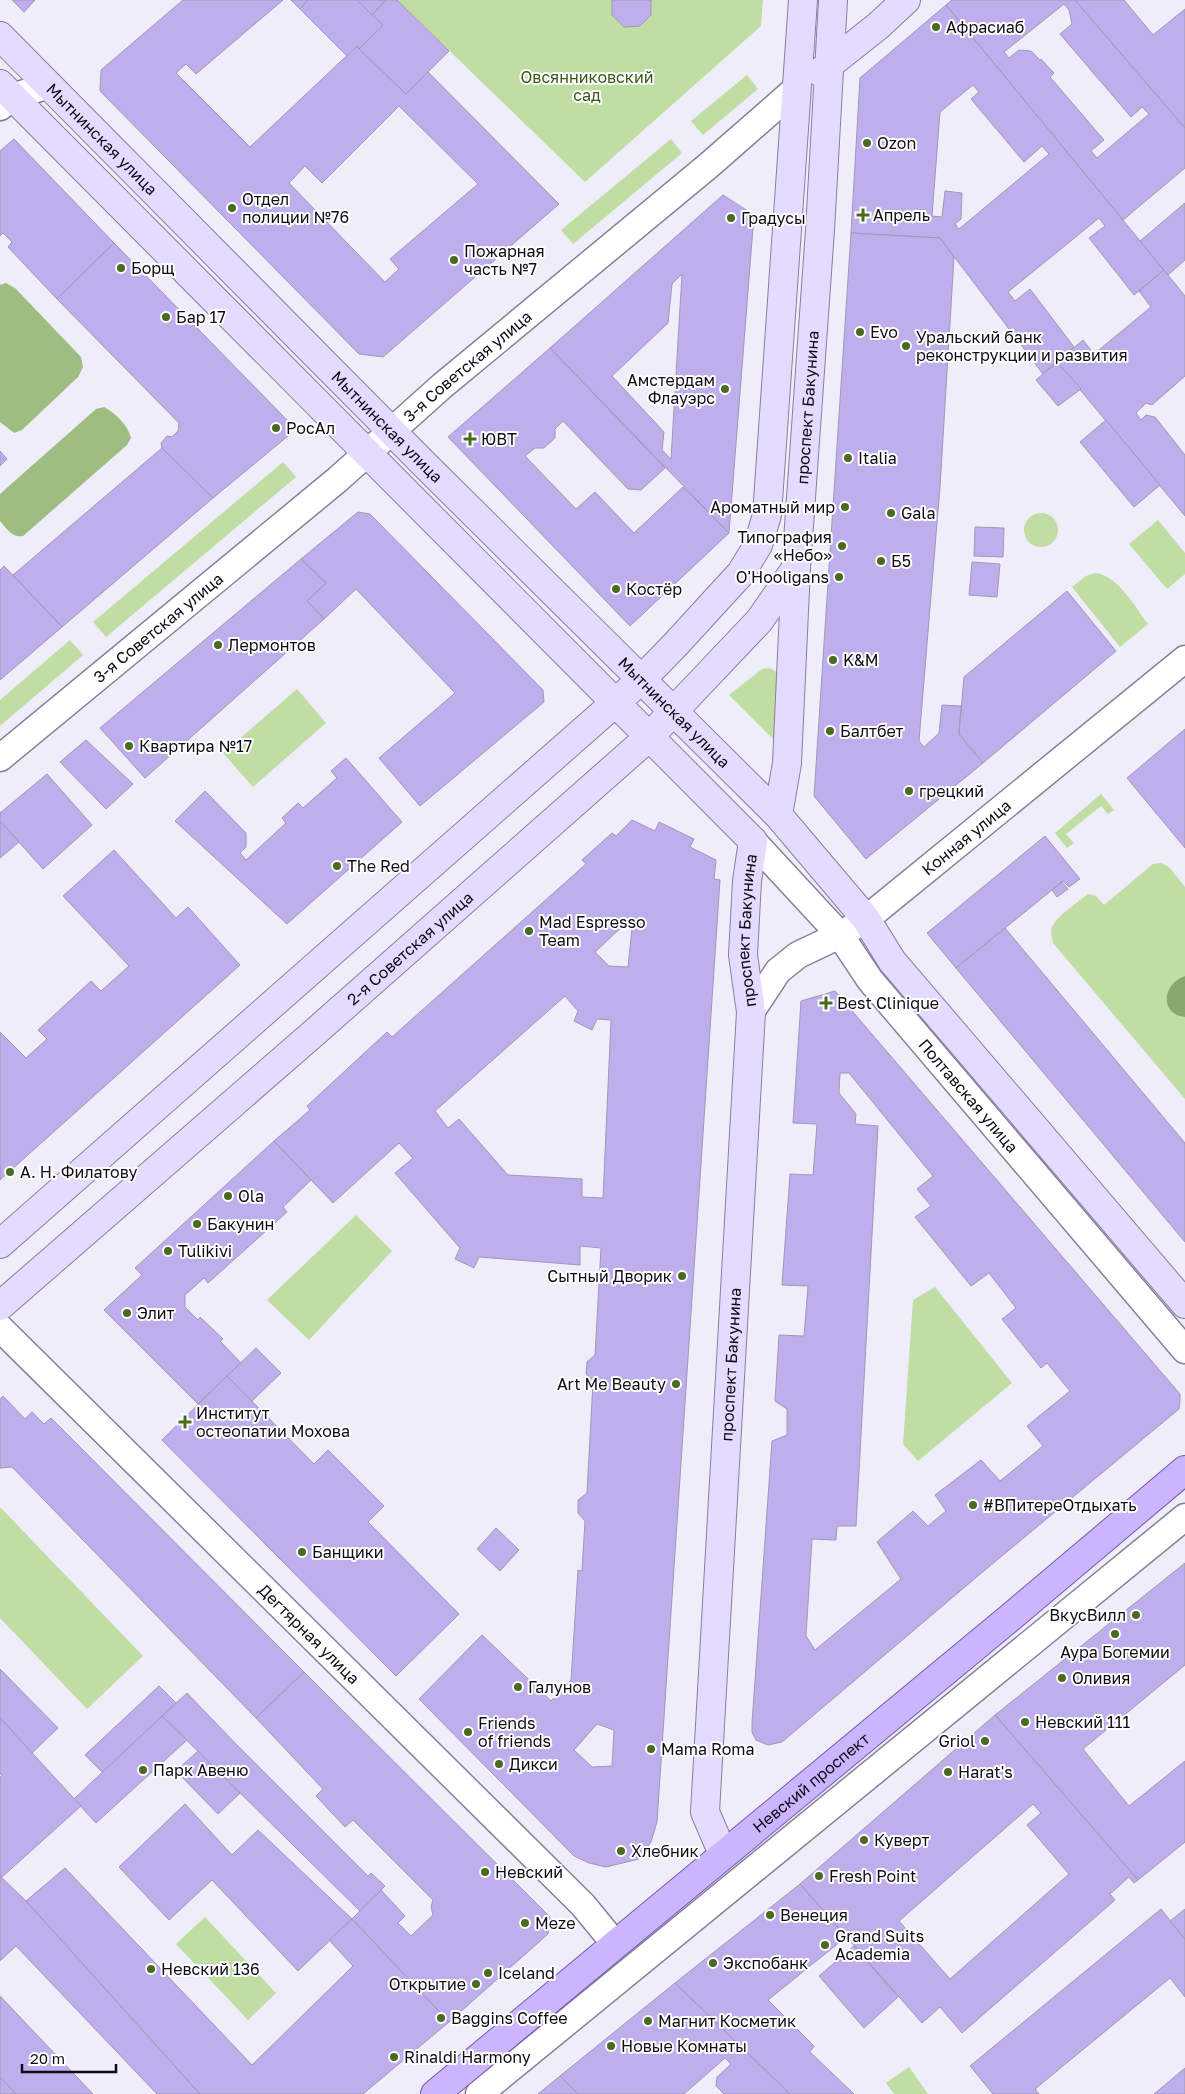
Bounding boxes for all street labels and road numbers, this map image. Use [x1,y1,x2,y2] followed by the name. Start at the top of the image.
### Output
[42,79,162,199] street label: Мытнинская улица
[399,306,536,426] street label: 3-я Советская улица
[792,330,823,485] street label: проспект Бакунина
[327,367,447,487] street label: Мытнинская улица
[89,568,227,687] street label: 3-я Советская улица
[614,652,734,772] street label: Мытнинская улица
[918,795,1015,880] street label: Конная улица
[733,852,761,1009] street label: проспект Бакунина
[343,887,477,1009] street label: 2-я Советская улица
[914,1035,1023,1157] street label: Полтавская улица
[716,1287,745,1442] street label: проспект Бакунина
[254,1580,364,1688] street label: Дегтярная улица
[748,1728,873,1837] street label: Невский проспект

